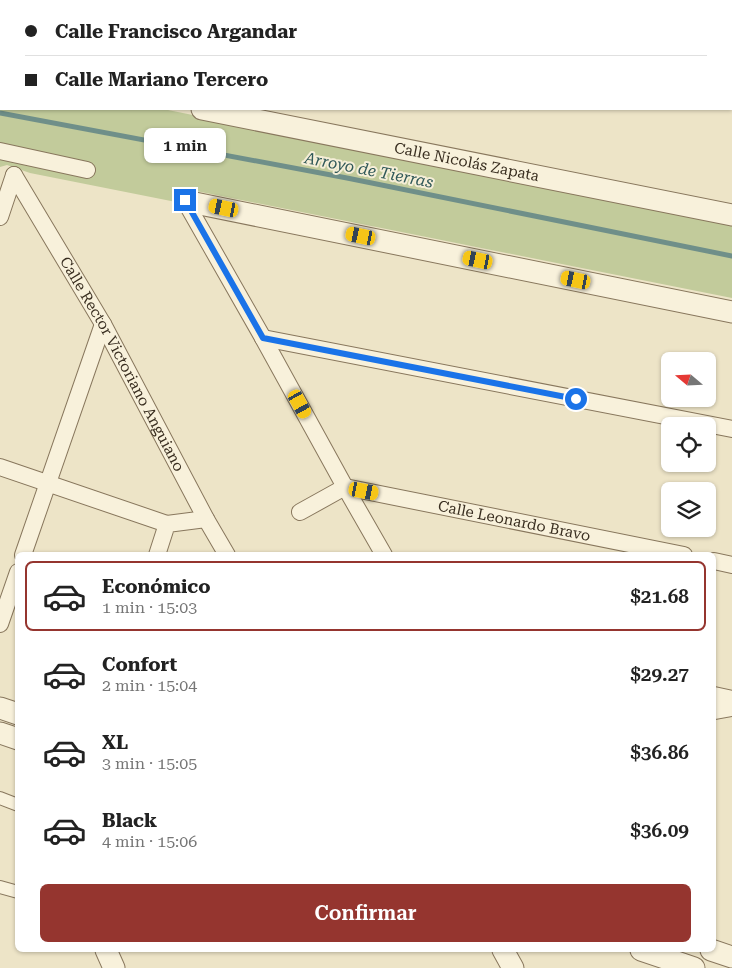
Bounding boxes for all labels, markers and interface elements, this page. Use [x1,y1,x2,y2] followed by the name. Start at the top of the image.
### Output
[55,20,297,43] text: Calle Francisco Argandar
[55,68,268,91] text: Calle Mariano Tercero
[144,128,226,162] callout: 1 min
[163,136,207,155] text: 1 min
[393,139,541,185] street label: Calle Nicolás Zapata
[302,148,435,192] water label: Arroyo de Tierras
[174,189,196,211] route end
[207,198,240,218] car
[344,226,377,246] car
[461,250,494,270] car
[56,254,188,474] street label: Calle Rector Victoriano Anguiano
[559,270,592,290] car
[661,352,716,408] north arrow
[661,352,716,537] map controls
[286,387,313,421] car
[565,388,587,410] route start
[661,417,716,472] button: locate
[347,481,380,501] car
[661,482,716,537] button: layers
[436,497,592,545] street label: Calle Leonardo Bravo
[42,574,87,619] icon: car
[102,575,210,598] text: Económico
[630,585,689,608] text: $21.68
[102,598,197,617] text: 1 min · 15:03
[42,652,87,697] icon: car
[102,653,177,676] text: Confort
[630,663,689,686] text: $29.27
[102,676,197,695] text: 2 min · 15:04
[42,730,87,775] icon: car
[102,731,128,754] text: XL
[630,741,689,764] text: $36.86
[102,754,197,773] text: 3 min · 15:05
[42,808,87,853] icon: car
[102,809,157,832] text: Black
[630,819,689,842] text: $36.09
[102,832,197,851] text: 4 min · 15:06
[40,884,691,942] button: Confirmar

